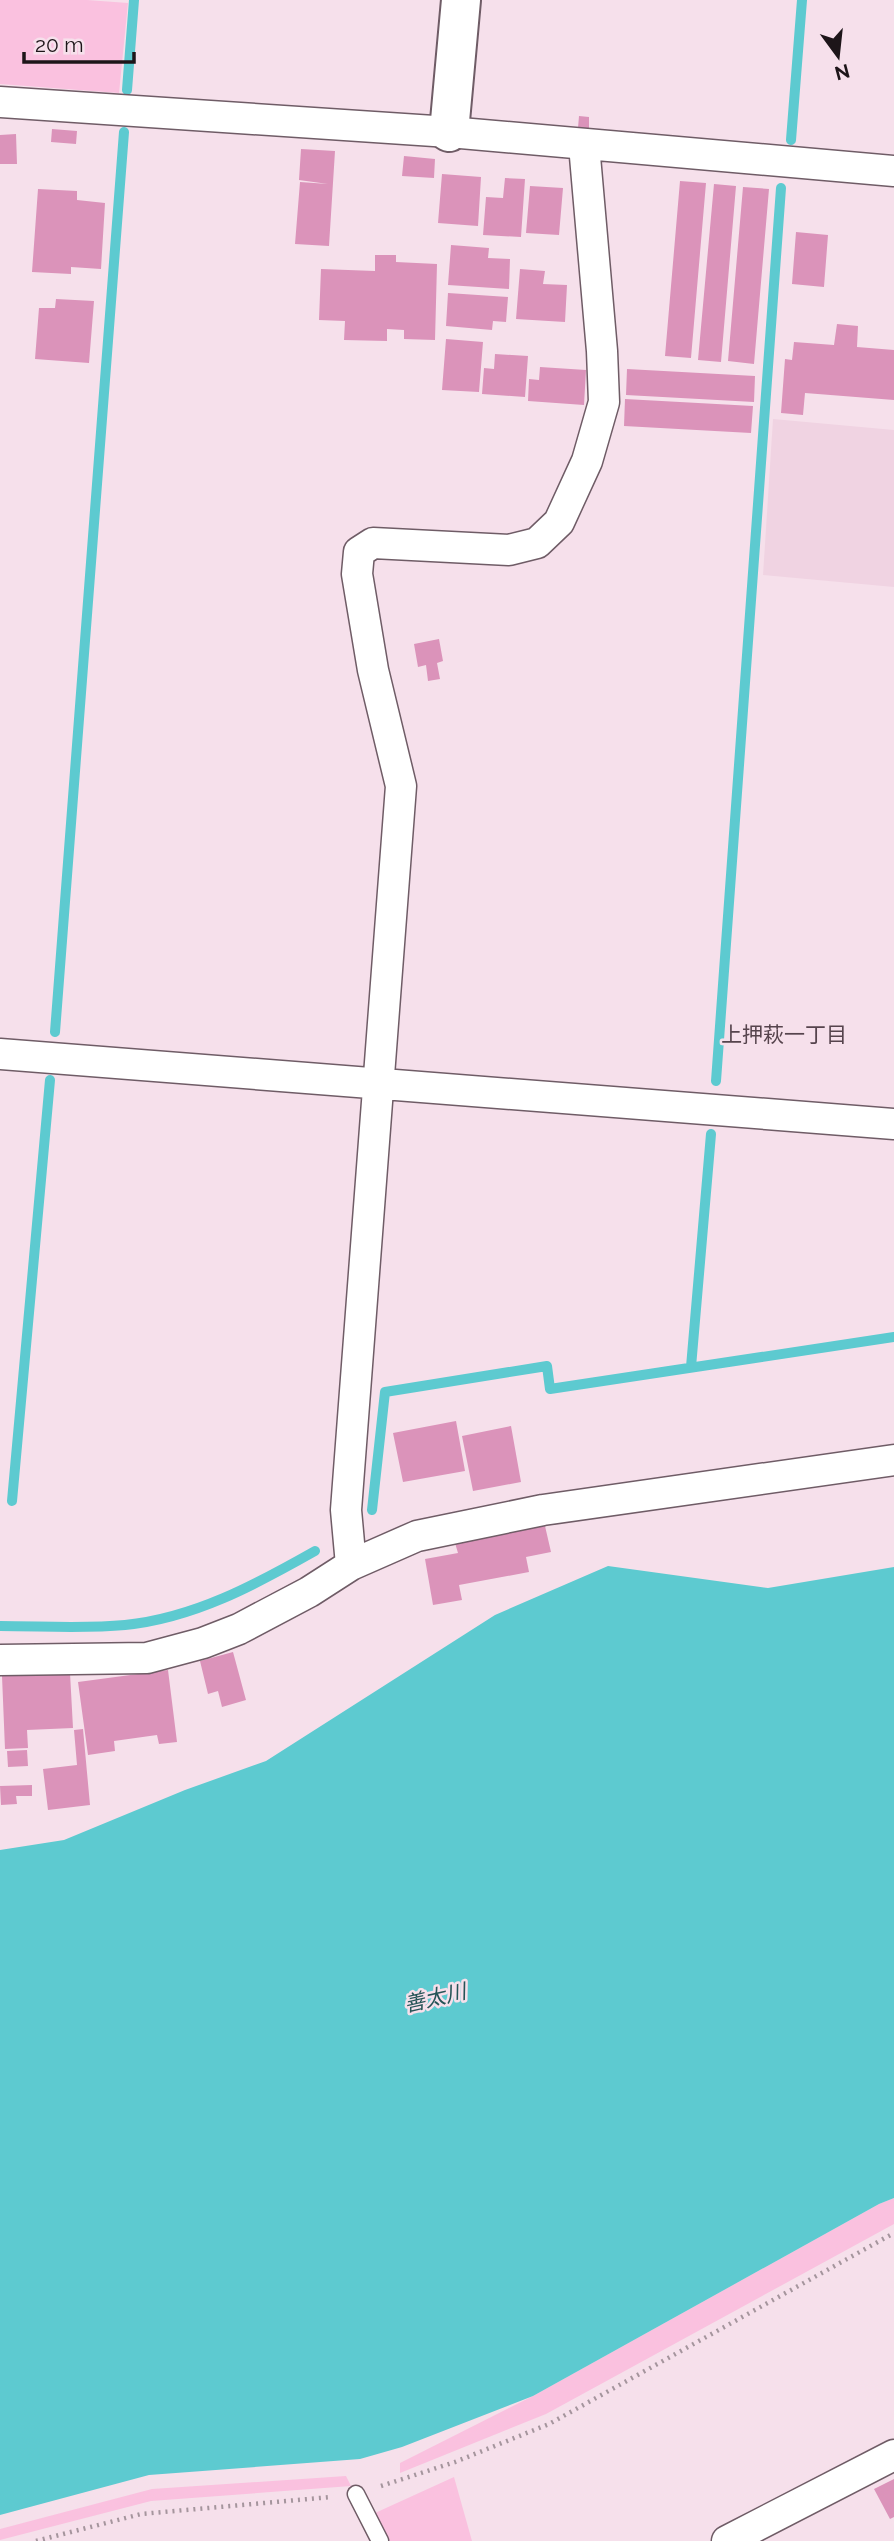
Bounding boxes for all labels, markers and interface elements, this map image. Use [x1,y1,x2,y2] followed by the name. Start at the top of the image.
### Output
[24,21,135,65] scale bar
[803,21,873,91] north arrow
[35,32,83,57] text: 20 m
[833,60,852,85] text: N
[721,1022,847,1047] district label: 上押萩一丁目
[401,1978,470,2017] water label: 善太川

